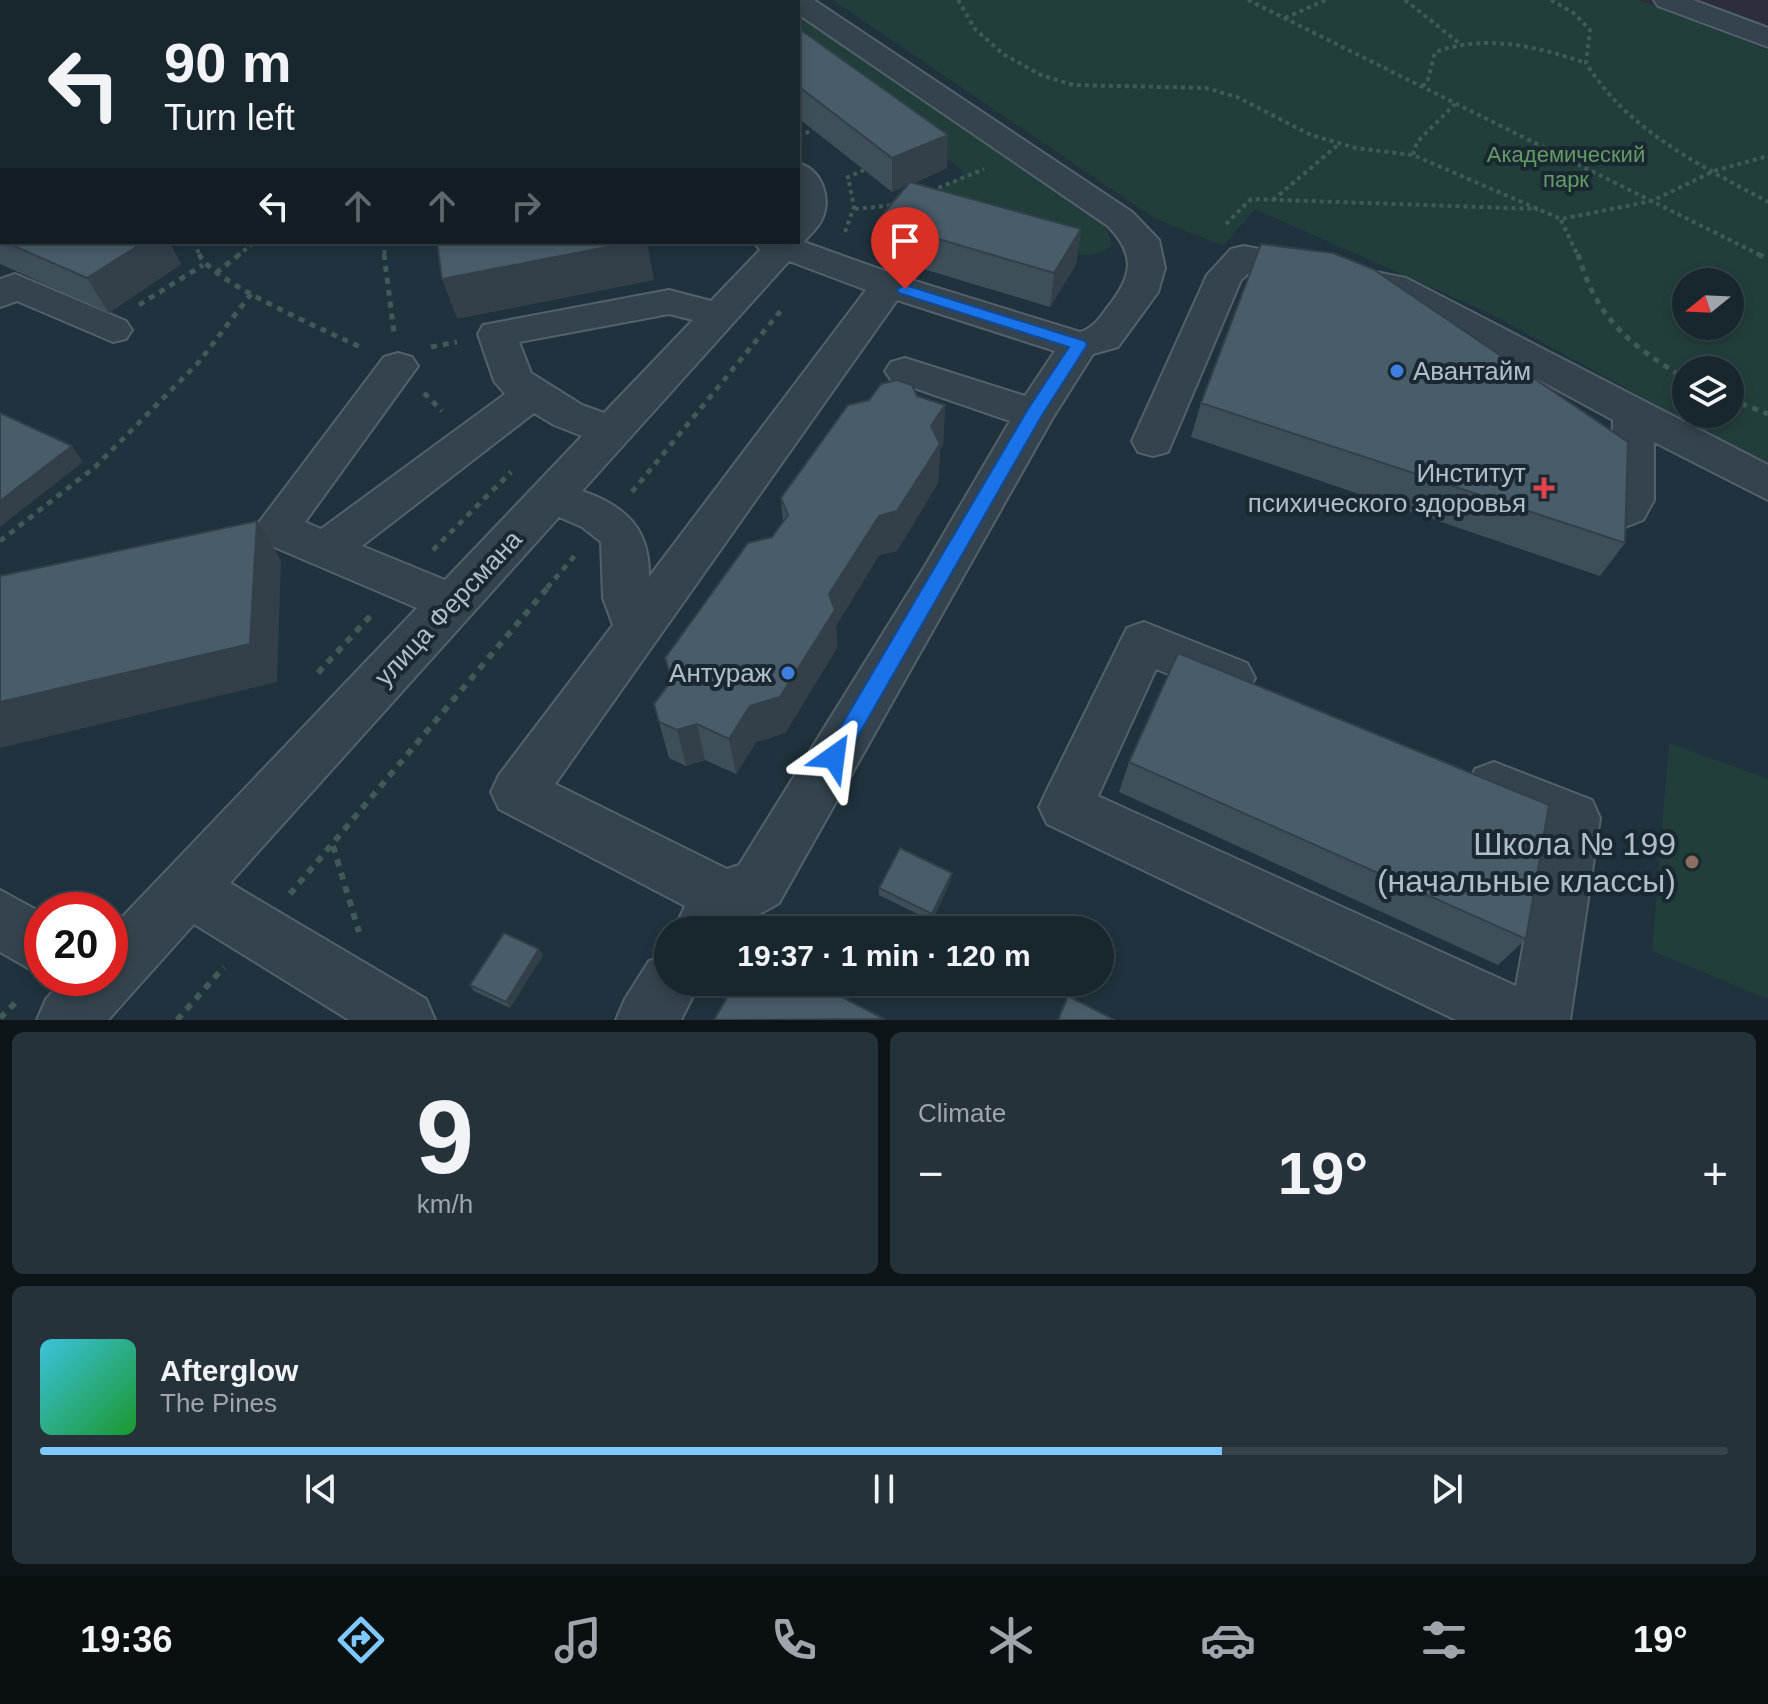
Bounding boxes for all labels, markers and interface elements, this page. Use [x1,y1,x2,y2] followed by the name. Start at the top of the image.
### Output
[164,31,292,94] text: 90 m
[32,32,136,136] icon: left
[164,97,295,138] text: Turn left
[1487,142,1645,192] park label: Академический парк
[252,184,296,228] icon: left
[336,184,380,228] icon: ahead
[420,184,464,228] icon: ahead
[504,184,548,228] icon: right
[871,207,939,289] pin
[883,219,927,263] icon: arrive
[1672,268,1744,340] north arrow
[1672,268,1744,428] map controls
[1413,356,1531,386] place label: Авантайм
[1672,356,1744,428] button: layers
[1388,362,1406,380] marker: Авантайм
[1248,458,1526,518] place label: Институт психического здоровья
[1533,477,1555,499] marker: Институт психического здоровья
[368,524,528,692] street label: улица Ферсмана
[669,658,773,688] place label: Антураж
[779,664,797,682] marker: Антураж
[792,715,876,799] position arrow
[1377,826,1676,899] place label: Школа № 199 (начальные классы)
[1683,853,1701,871] marker: Школа № 199 (начальные классы)
[24,892,128,996] speed limit sign: 20
[737,939,1031,972] text: 19:37 · 1 min · 120 m
[416,1079,474,1195] text: 9
[918,1098,1006,1128] text: Climate
[1278,1140,1368,1207] text: 19°
[918,1149,944,1198] text: −
[1702,1149,1728,1198] text: +
[417,1189,473,1219] text: km/h
[160,1354,298,1387] text: Afterglow
[160,1388,277,1418] text: The Pines
[299,1467,343,1511] icon: previous
[862,1467,906,1511] icon: pause
[1425,1467,1469,1511] icon: next
[333,1612,389,1668] icon: directions
[550,1612,606,1668] icon: music
[766,1612,822,1668] icon: phone
[983,1612,1039,1668] icon: climate
[1200,1612,1256,1668] icon: car
[1416,1612,1472,1668] icon: filters
[80,1619,172,1660] text: 19:36
[1633,1619,1688,1660] text: 19°

